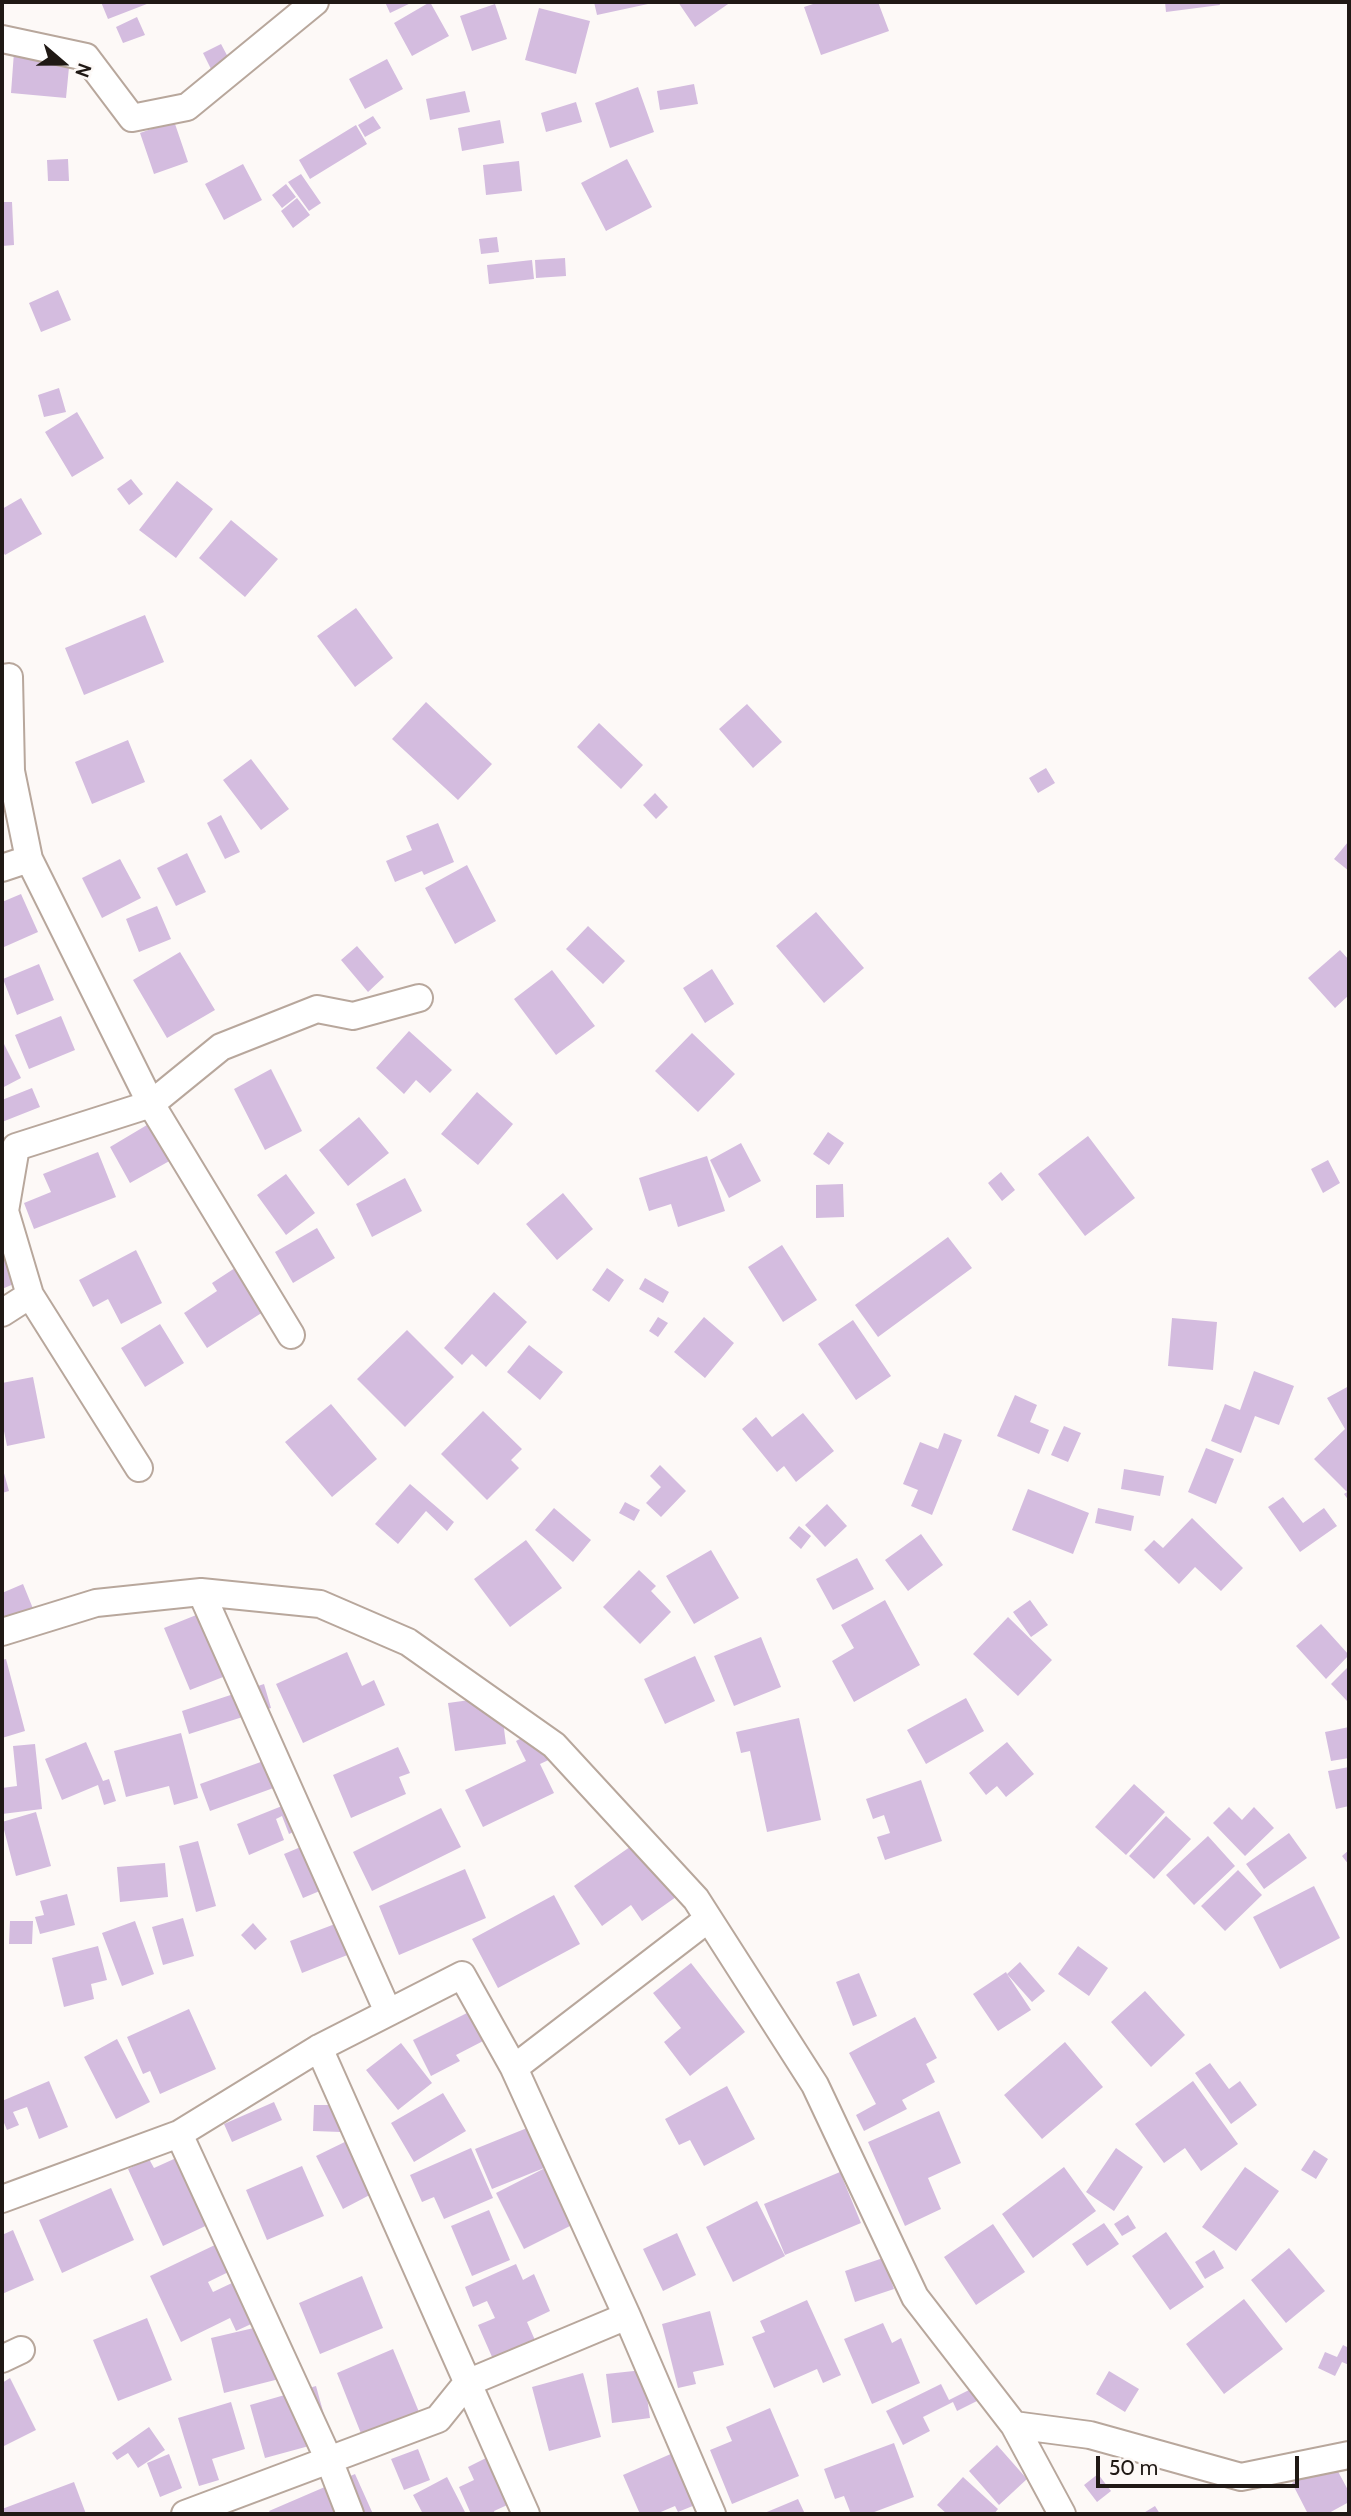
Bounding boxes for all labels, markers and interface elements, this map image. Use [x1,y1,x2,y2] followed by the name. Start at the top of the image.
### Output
[28,28,98,98] north arrow
[70,60,96,81] text: N
[1099,2442,1302,2486] scale bar
[1109,2455,1158,2480] text: 50 m

